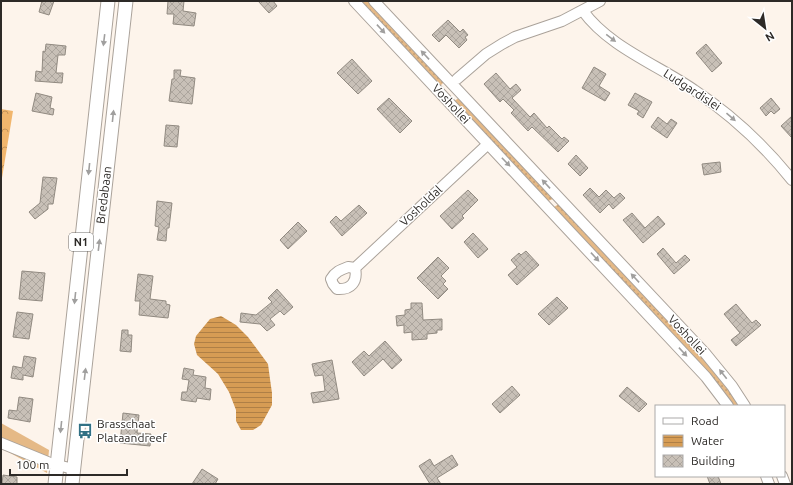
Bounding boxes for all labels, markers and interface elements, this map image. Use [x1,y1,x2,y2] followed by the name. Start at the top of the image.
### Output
[745,8,785,48] north arrow
[376,24,386,34] one-way arrow
[763,29,777,44] text: N
[101,34,107,46] one-way arrow
[606,34,617,42] one-way arrow
[420,50,430,60] one-way arrow
[661,66,723,113] street label: Ludgardislei
[430,81,473,126] street label: Voshollei
[110,110,117,122] one-way arrow
[726,112,737,121] one-way arrow
[501,157,511,167] one-way arrow
[86,163,93,175] one-way arrow
[94,165,114,225] street label: Bredabaan
[541,179,550,189] one-way arrow
[397,183,444,228] street label: Vosholdal
[69,233,93,251] road number: N1
[96,239,102,251] one-way arrow
[590,252,599,262] one-way arrow
[630,273,639,284] one-way arrow
[72,292,78,304] one-way arrow
[666,312,709,357] street label: Voshollei
[678,347,688,357] one-way arrow
[82,368,88,381] one-way arrow
[718,369,727,380] one-way arrow
[655,405,785,477] legend
[691,414,719,427] text: Road
[97,417,167,444] place label: Brasschaat Plataandreef
[58,421,64,433] one-way arrow
[76,422,94,440] bus stop icon: Brasschaat Plataandreef
[691,434,724,447] text: Water
[10,451,127,477] scale bar
[691,454,735,467] text: Building
[16,458,49,471] text: 100 m

